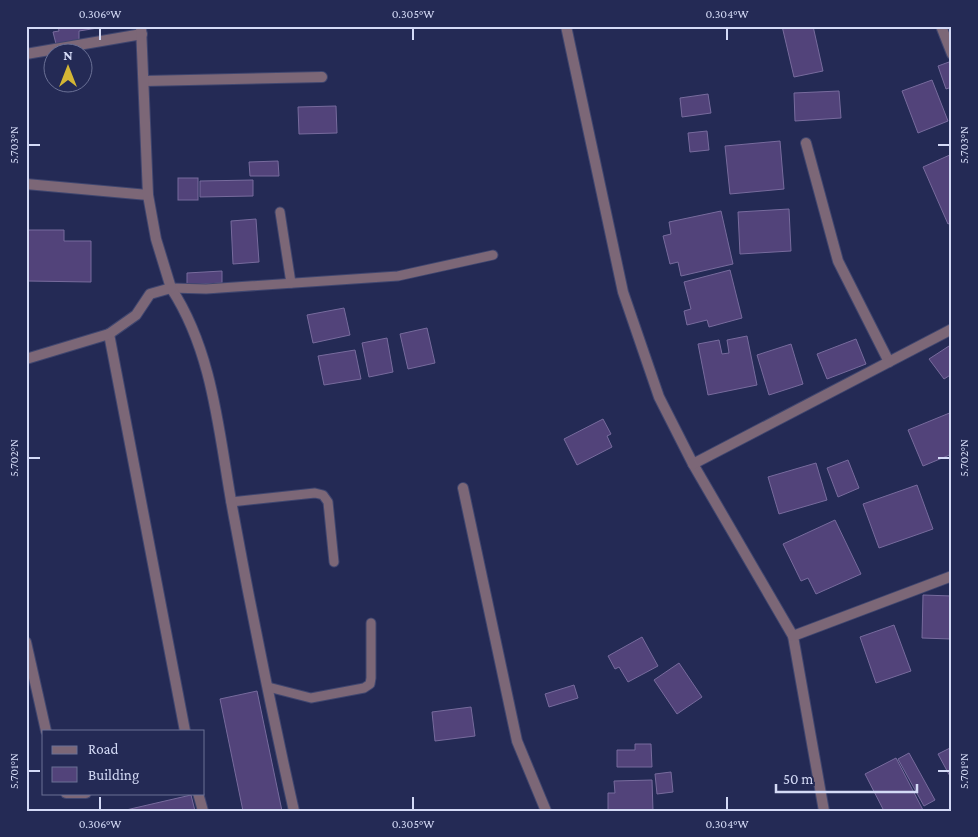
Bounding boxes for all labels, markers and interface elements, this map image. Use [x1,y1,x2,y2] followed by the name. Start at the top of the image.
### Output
[79,7,121,21] text: 0.306°W
[392,7,434,21] text: 0.305°W
[705,7,749,21] text: 0.304°W
[42,42,92,92] north arrow
[63,47,73,63] text: N
[7,126,21,164] text: 5.703°N
[957,126,971,164] text: 5.703°N
[7,439,21,477] text: 5.702°N
[957,439,971,477] text: 5.702°N
[42,730,205,794] legend
[88,741,119,757] text: Road
[7,753,21,789] text: 5.701°N
[957,753,971,789] text: 5.701°N
[776,762,917,794] scale bar
[88,767,139,784] text: Building
[783,771,813,787] text: 50 m
[79,817,121,831] text: 0.306°W
[392,817,434,831] text: 0.305°W
[705,817,749,831] text: 0.304°W

